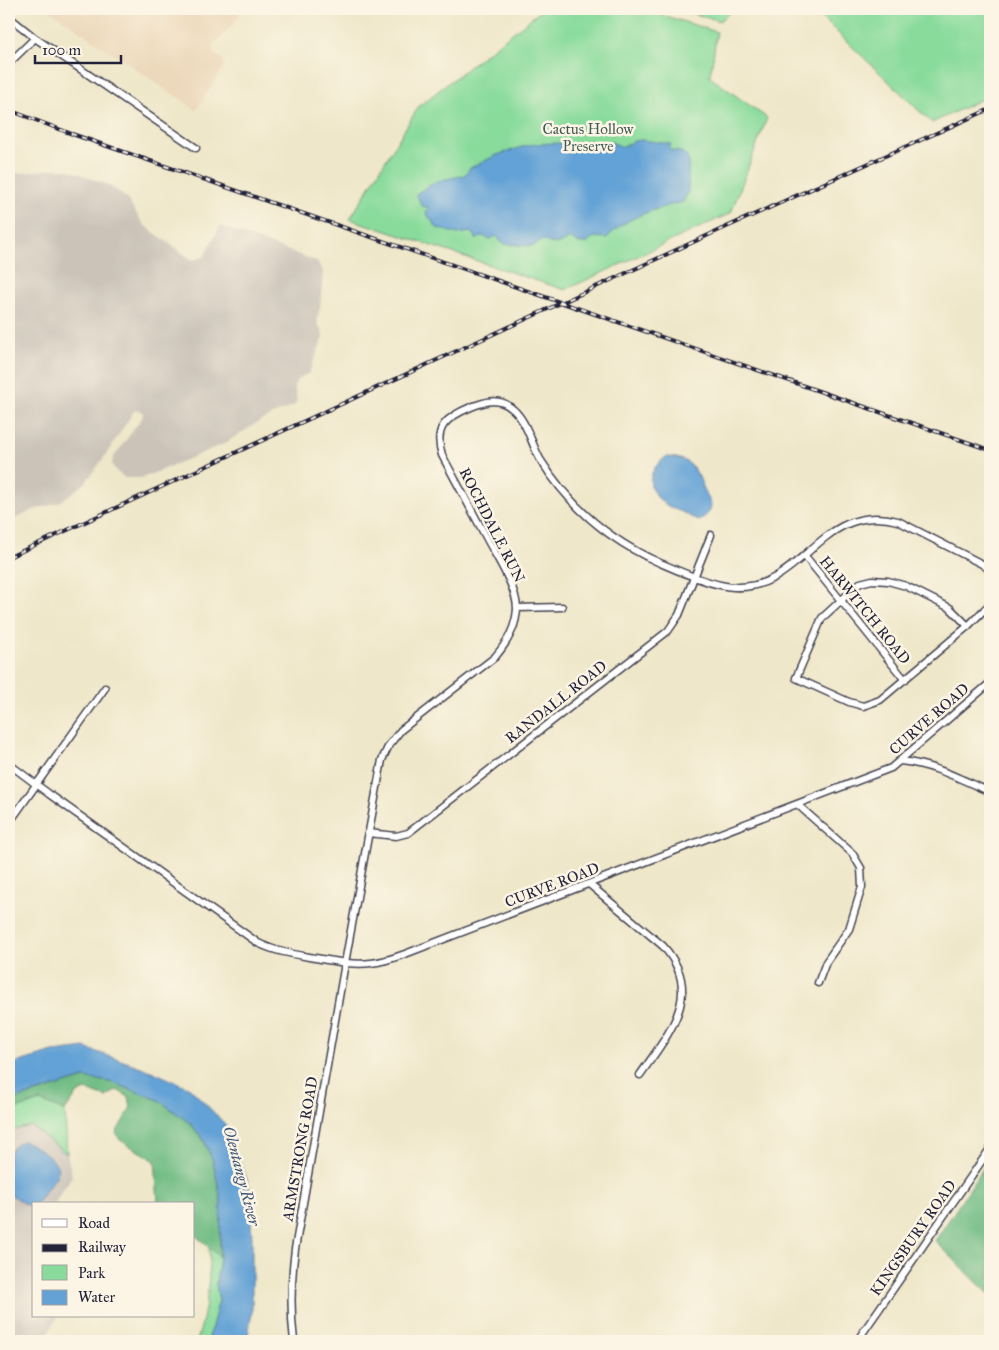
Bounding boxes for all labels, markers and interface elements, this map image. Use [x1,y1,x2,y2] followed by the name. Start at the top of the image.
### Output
[35,32,121,64] scale bar
[42,41,82,59] text: 100 m
[543,120,634,155] park label: Cactus Hollow Preserve
[455,465,529,586] street label: ROCHDALE RUN
[816,552,914,668] street label: HARWITCH ROAD
[502,657,610,747] street label: RANDALL ROAD
[886,679,973,758] street label: CURVE ROAD
[502,859,602,911] street label: CURVE ROAD
[278,1075,322,1224] street label: ARMSTRONG ROAD
[220,1124,265,1229] water label: Olentangy River
[866,1176,960,1299] street label: KINGSBURY ROAD
[32,1202,195,1318] legend
[78,1214,110,1232] text: Road
[78,1238,127,1256] text: Railway
[78,1264,105,1282] text: Park
[78,1288,115,1306] text: Water

